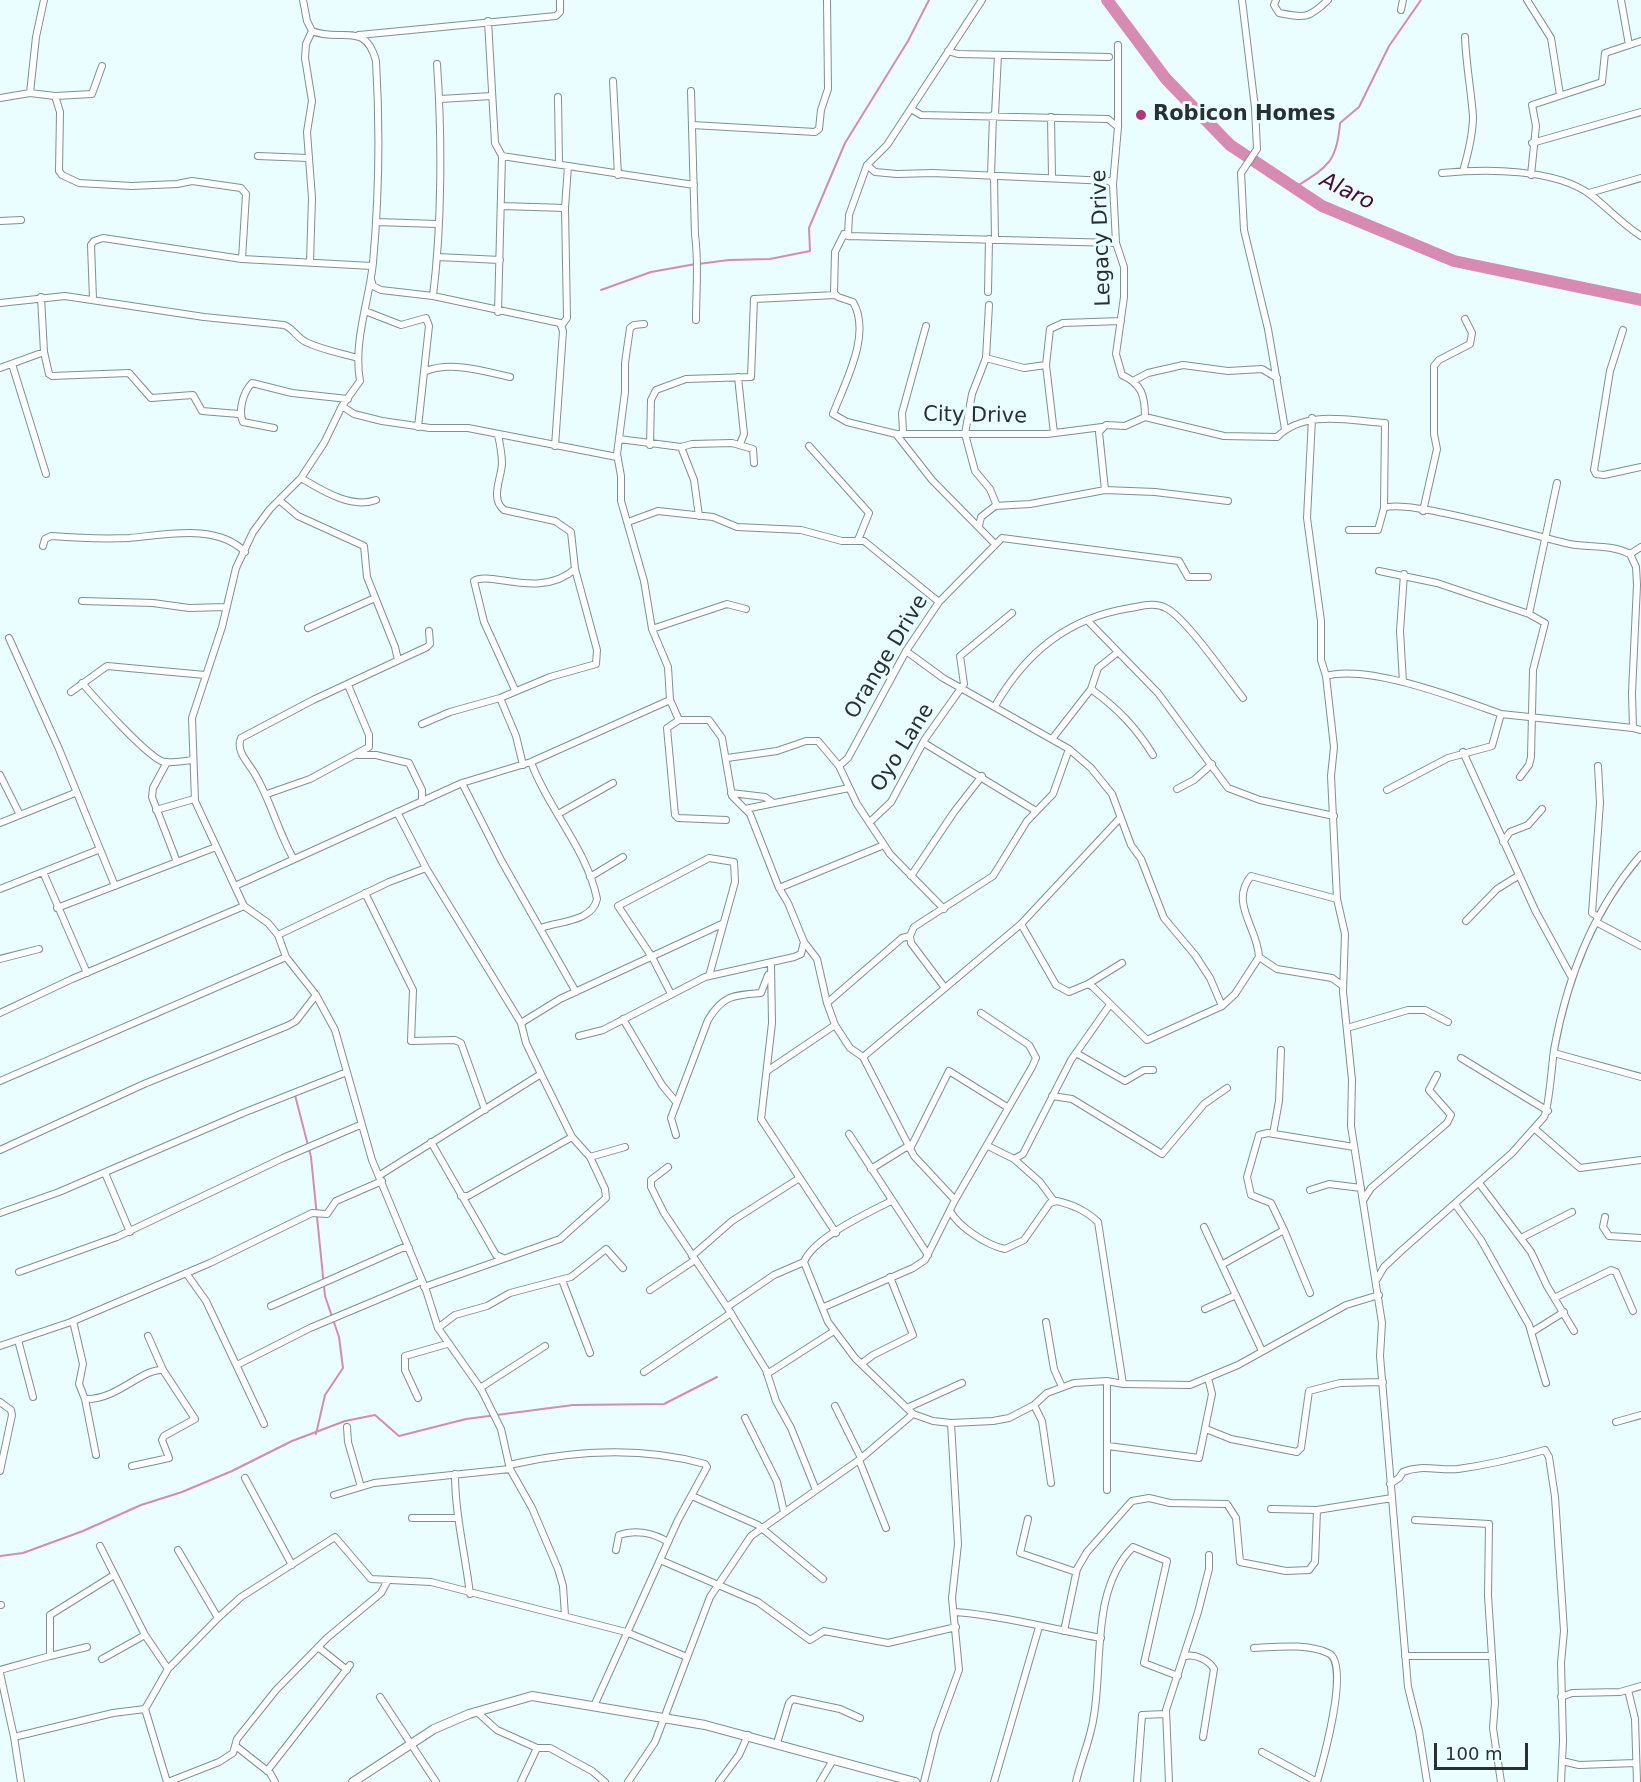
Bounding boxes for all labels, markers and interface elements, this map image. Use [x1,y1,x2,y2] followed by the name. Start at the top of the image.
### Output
[1153,102,1336,128] place label: Robicon Homes
[1134,108,1148,122] marker: Robicon Homes
[1316,168,1378,216] water label: Alaro
[1087,169,1117,307] street label: Legacy Drive
[923,402,1027,430] street label: City Drive
[840,590,934,724] street label: Orange Drive
[866,699,940,797] street label: Oyo Lane
[1437,1731,1532,1769] scale bar
[1445,1743,1503,1764] text: 100 m

